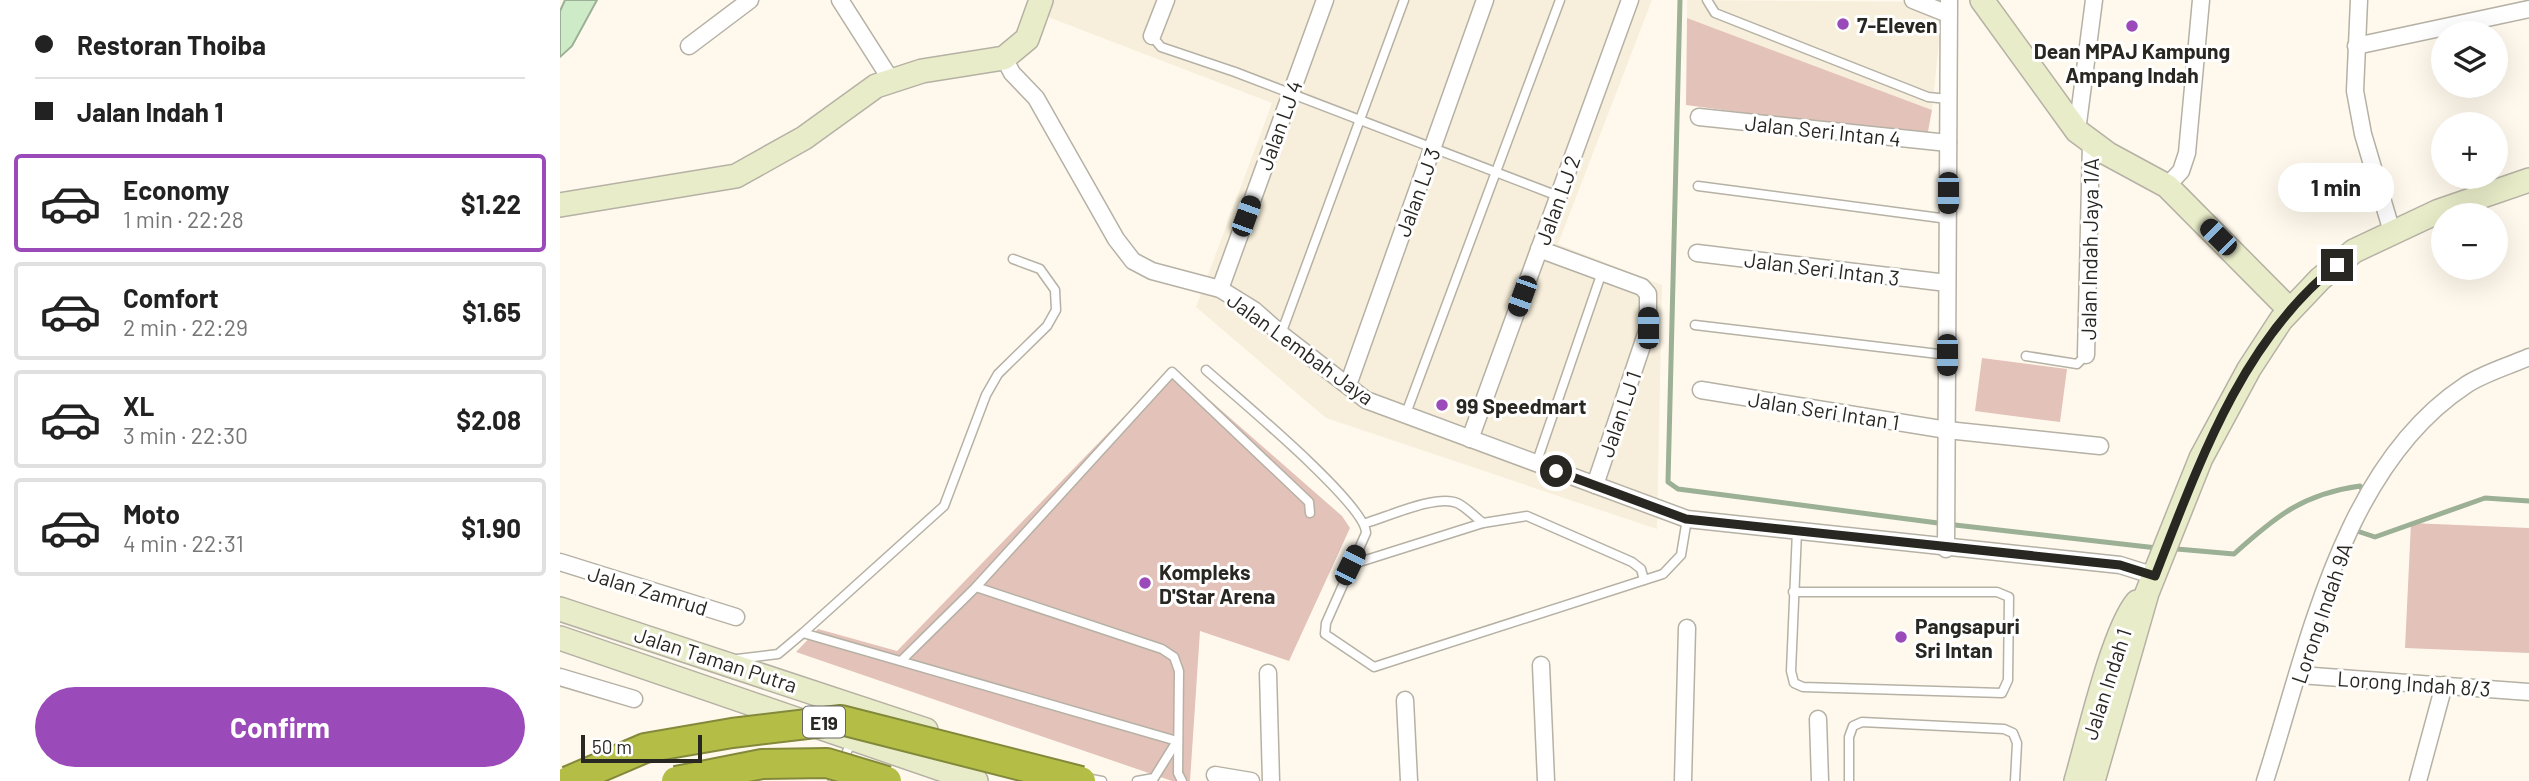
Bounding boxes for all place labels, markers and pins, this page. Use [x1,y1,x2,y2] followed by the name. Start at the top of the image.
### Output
[1857,12,1937,37] place label: 7-Eleven
[1835,16,1851,32] marker: 7-Eleven
[2124,18,2140,34] marker: Dean MPAJ Kampung Ampang Indah
[2034,38,2230,87] place label: Dean MPAJ Kampung Ampang Indah
[1456,393,1586,418] place label: 99 Speedmart
[1434,397,1450,413] marker: 99 Speedmart
[1159,559,1275,608] place label: Kompleks D'Star Arena
[1137,575,1153,591] marker: Kompleks D'Star Arena
[1915,613,2020,662] place label: Pangsapuri Sri Intan
[1893,629,1909,645] marker: Pangsapuri Sri Intan

